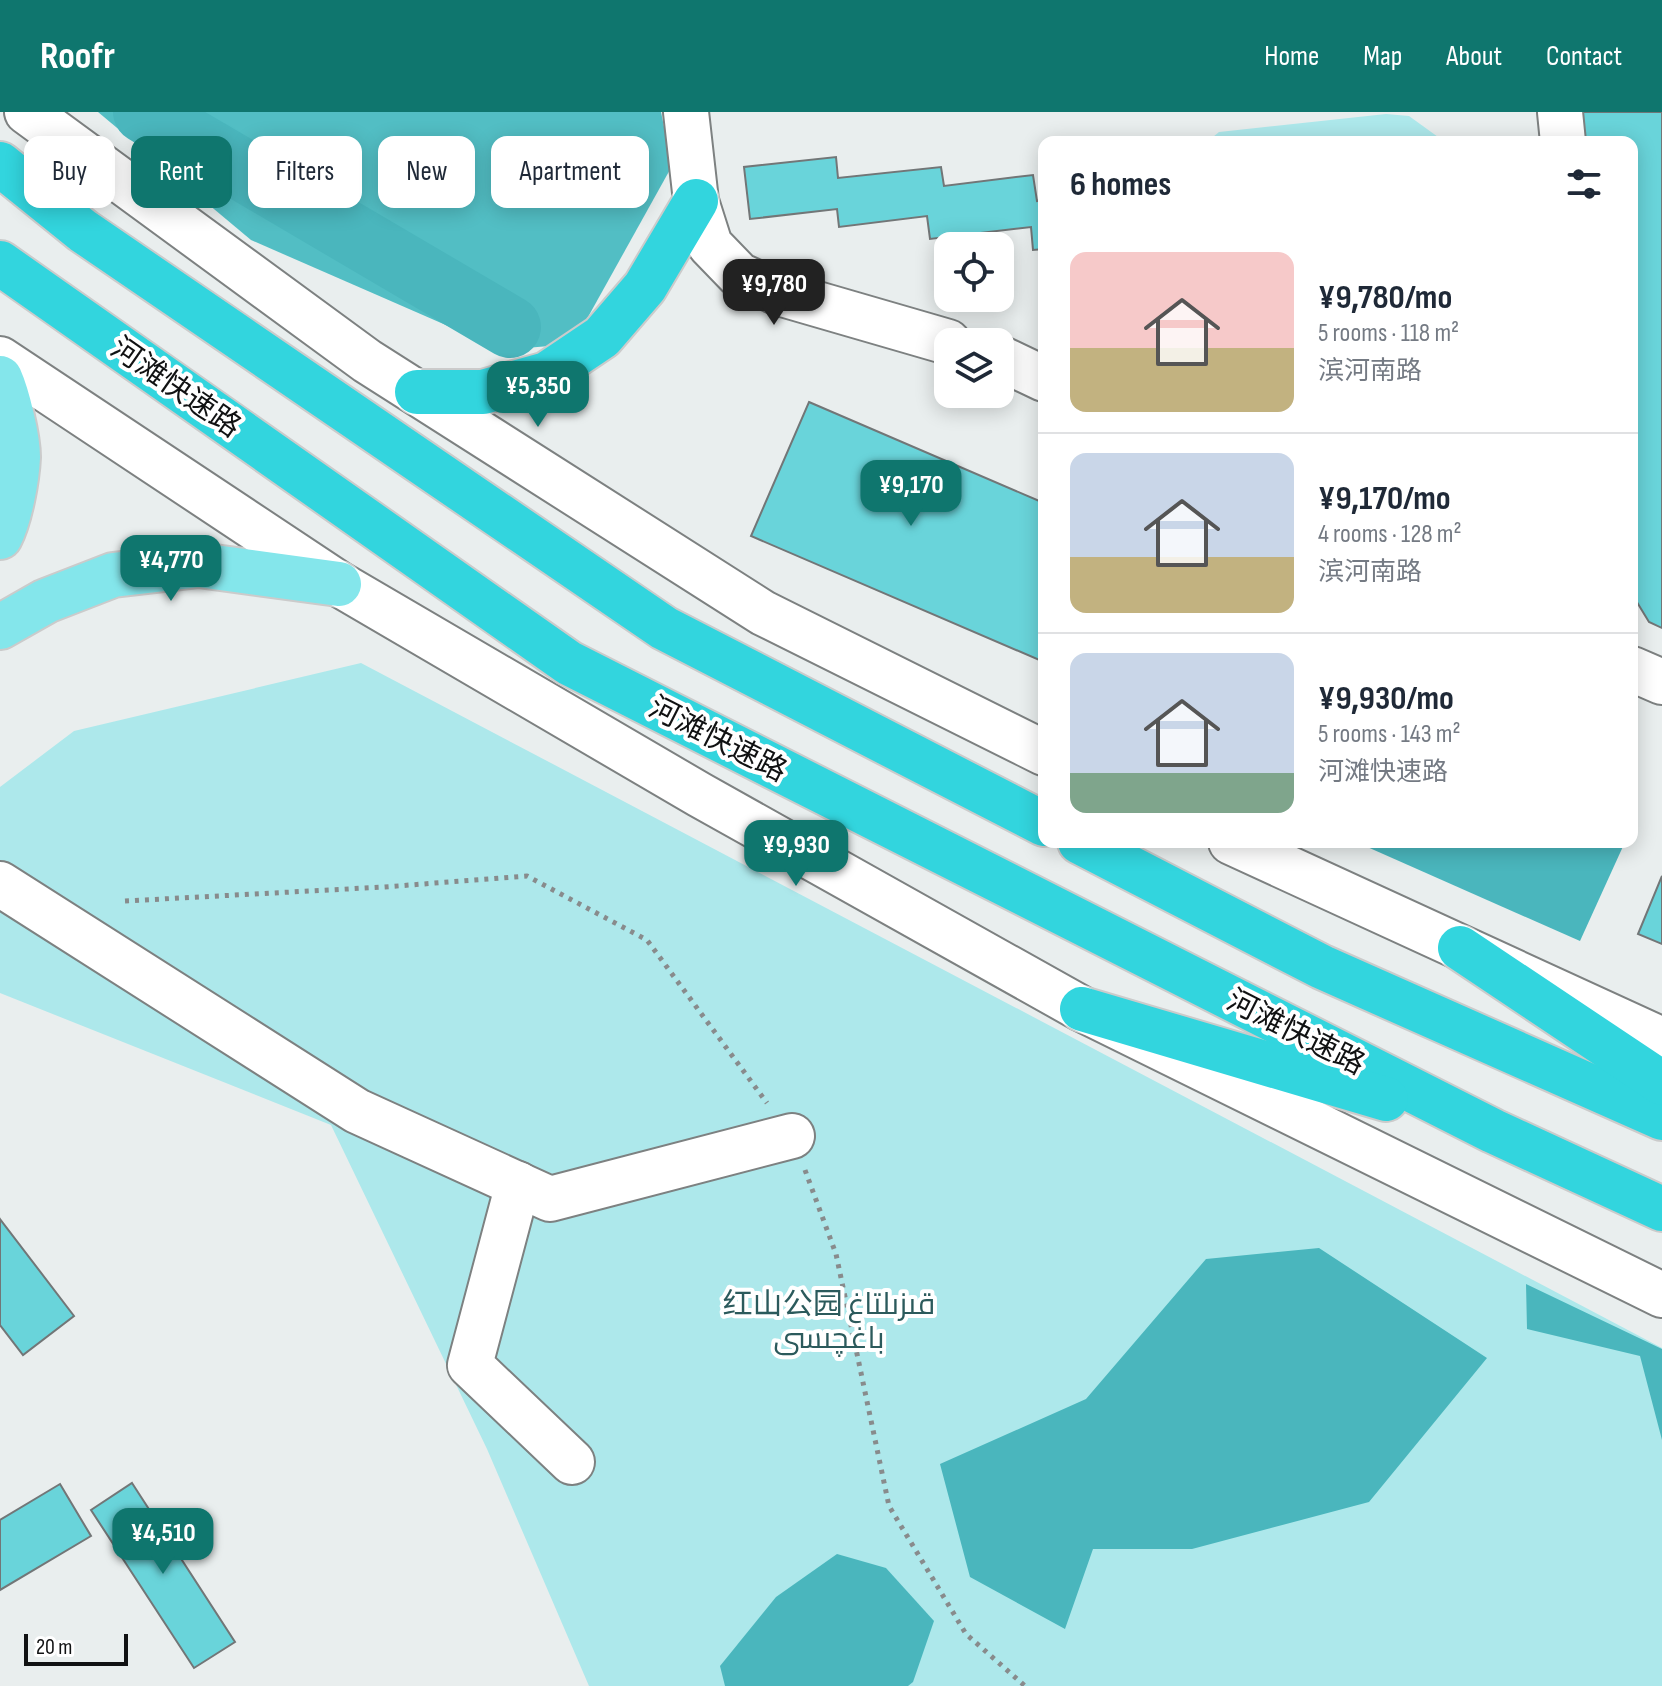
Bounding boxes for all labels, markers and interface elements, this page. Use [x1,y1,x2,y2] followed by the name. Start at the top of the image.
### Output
[40,34,115,79] text: Roofr
[1264,40,1319,73] text: Home
[1363,40,1402,73] text: Map
[1446,40,1502,73] text: About
[1546,40,1622,73] text: Contact
[24,136,115,208] chip: Buy
[131,136,232,208] chip: Rent
[248,136,362,208] chip: Filters
[378,136,475,208] chip: New
[491,136,649,208] chip: Apartment
[1562,162,1606,206] icon: filters
[1070,164,1171,205] text: 6 homes
[934,232,1014,408] map controls
[934,232,1014,312] button: locate
[709,259,839,327] pin: ¥9,780
[741,269,807,300] text: ¥9,780
[1318,277,1452,318] text: ¥9,780/mo
[1134,284,1230,380] icon: home
[1318,318,1459,349] text: 5 rooms · 118 m²
[934,328,1014,408] button: layers
[104,330,247,446] street label: 河滩快速路
[1318,356,1422,387] text: 滨河南路
[473,361,603,429] pin: ¥5,350
[505,371,571,402] text: ¥5,350
[846,460,976,528] pin: ¥9,170
[878,470,944,501] text: ¥9,170
[1318,478,1451,519] text: ¥9,170/mo
[1134,485,1230,581] icon: home
[1318,519,1462,550] text: 4 rooms · 128 m²
[106,535,236,603] pin: ¥4,770
[138,545,204,576] text: ¥4,770
[1318,557,1422,588] text: 滨河南路
[1318,678,1454,719] text: ¥9,930/mo
[1134,685,1230,781] icon: home
[643,690,793,790] street label: 河滩快速路
[1318,719,1461,750] text: 5 rooms · 143 m²
[1318,757,1448,788] text: 河滩快速路
[731,820,861,888] pin: ¥9,930
[762,830,830,861] text: ¥9,930
[1221,983,1371,1083] street label: 河滩快速路
[723,1287,935,1357] park label: 红山公园 قىزىلتاغ باغچىسى
[98,1508,228,1576] pin: ¥4,510
[130,1518,196,1549] text: ¥4,510
[24,1630,128,1666] scale bar
[36,1634,73,1661] text: 20 m

